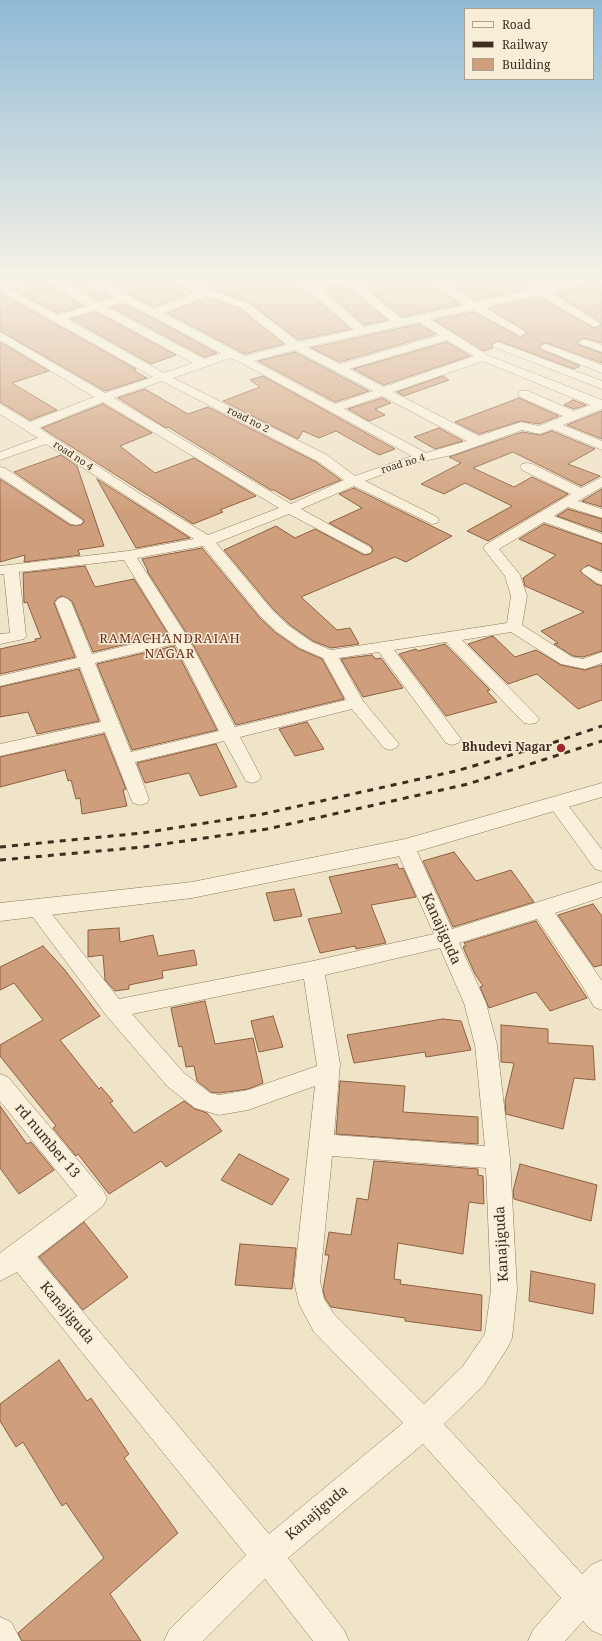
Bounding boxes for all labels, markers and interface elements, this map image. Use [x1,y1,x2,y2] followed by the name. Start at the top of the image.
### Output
[464,8,594,80] legend
[502,16,531,33] text: Road
[502,36,548,53] text: Railway
[502,56,550,73] text: Building
[225,404,271,436] street label: road no 2
[51,439,95,473] street label: road no 4
[380,452,426,476] street label: road no 4
[99,631,241,662] district label: RAMACHANDRAIAH NAGAR
[462,741,552,755] place label: Bhudevi Nagar
[555,742,567,754] marker: Bhudevi Nagar
[418,891,464,967] street label: Kanajiguda
[11,1100,83,1182] street label: rd number 13
[492,1206,512,1282] street label: Kanajiguda
[36,1278,98,1348] street label: Kanajiguda
[282,1482,352,1544] street label: Kanajiguda

